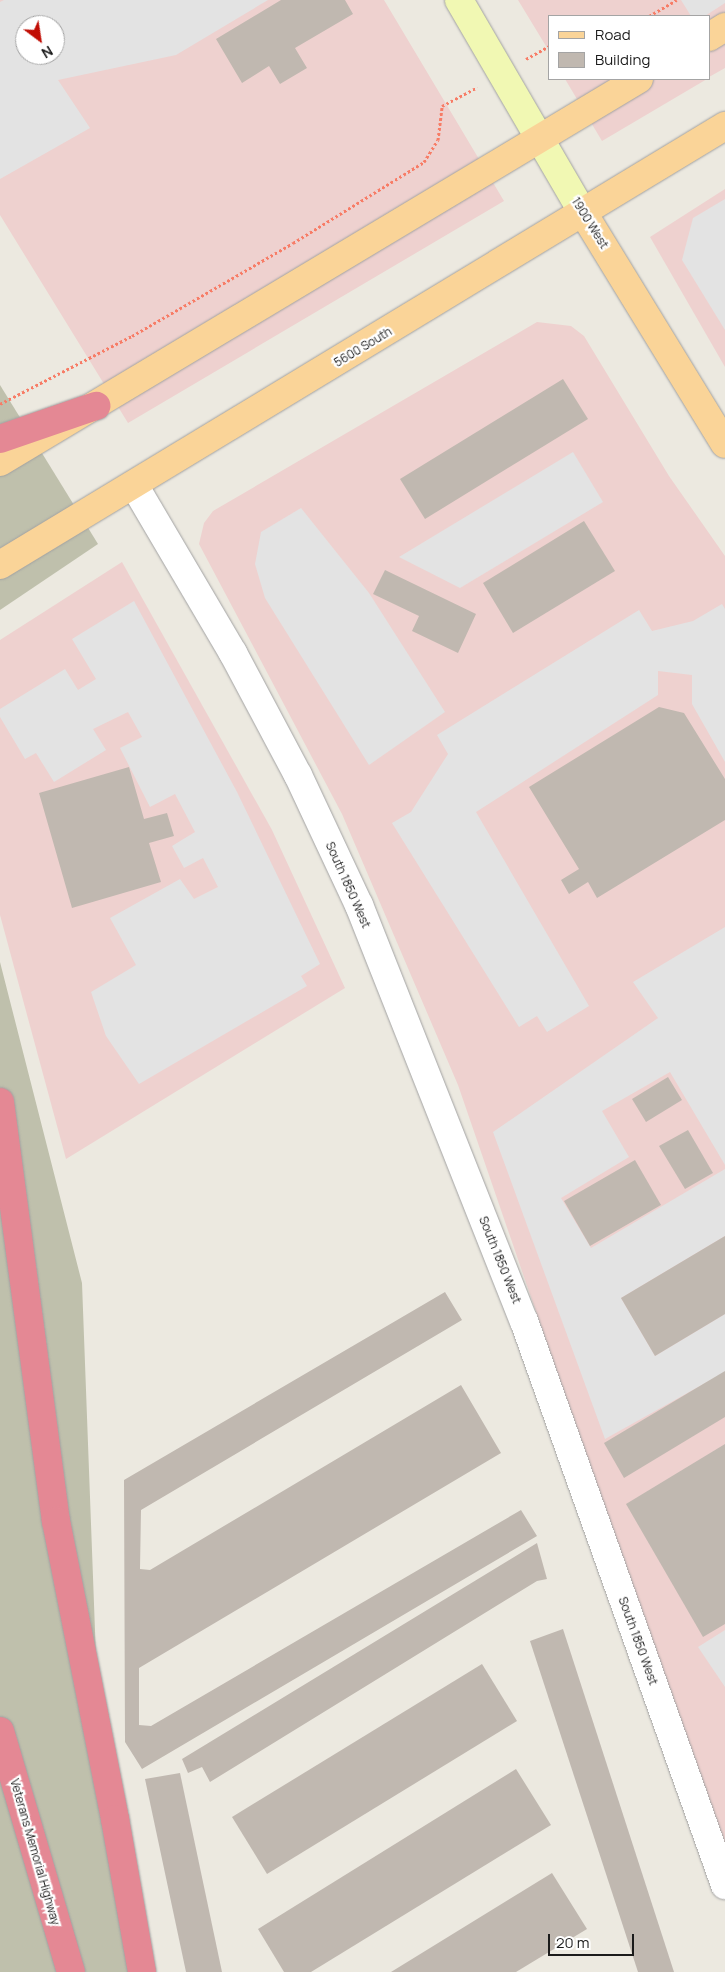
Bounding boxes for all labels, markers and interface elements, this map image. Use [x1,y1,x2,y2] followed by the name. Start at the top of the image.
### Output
[15,15,65,65] north arrow
[548,15,710,80] legend
[595,24,631,45] text: Road
[38,42,57,63] text: N
[595,49,650,70] text: Building
[569,195,611,251] street label: 1900 West
[331,324,395,370] street label: 5600 South
[323,840,373,930] street label: South 1850 West
[476,1214,524,1306] street label: South 1850 West
[615,1595,661,1687] street label: South 1850 West
[7,1777,63,1927] street label: Veterans Memorial Highway
[550,1924,636,1956] scale bar
[556,1932,589,1953] text: 20 m

